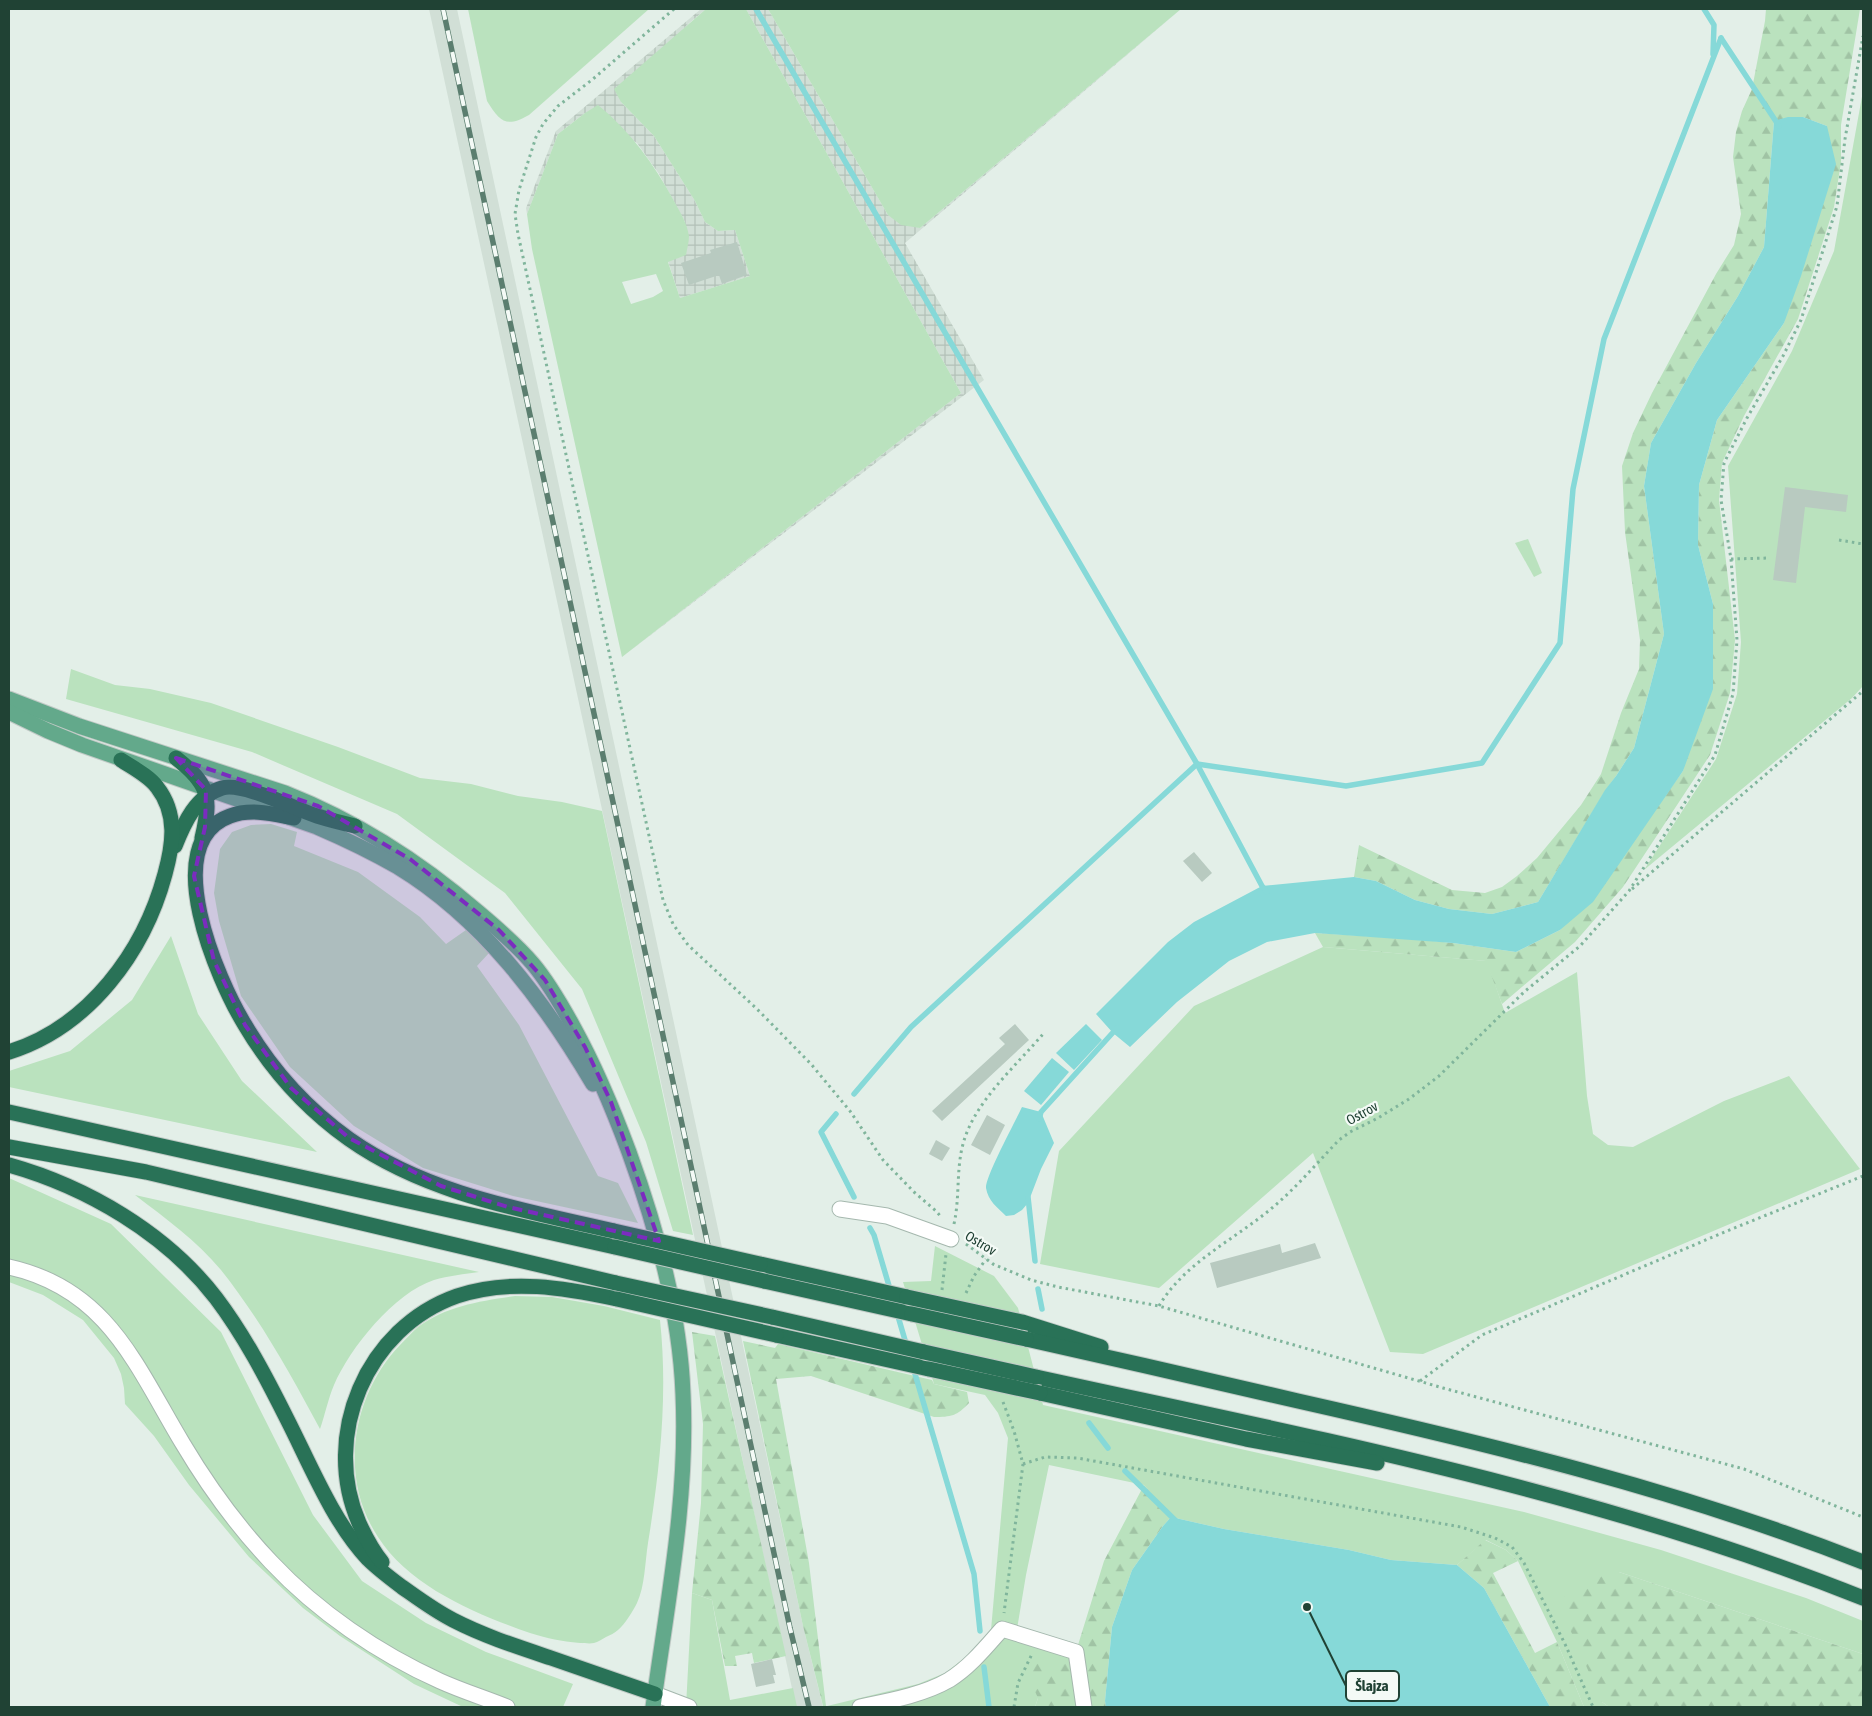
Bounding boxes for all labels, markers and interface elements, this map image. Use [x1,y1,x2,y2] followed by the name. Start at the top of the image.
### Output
[1343,1098,1381,1128] street label: Ostrov
[963,1228,1000,1259] street label: Ostrov
[1346,1671,1399,1701] callout: Šlajza
[1355,1677,1389,1694] text: Šlajza

